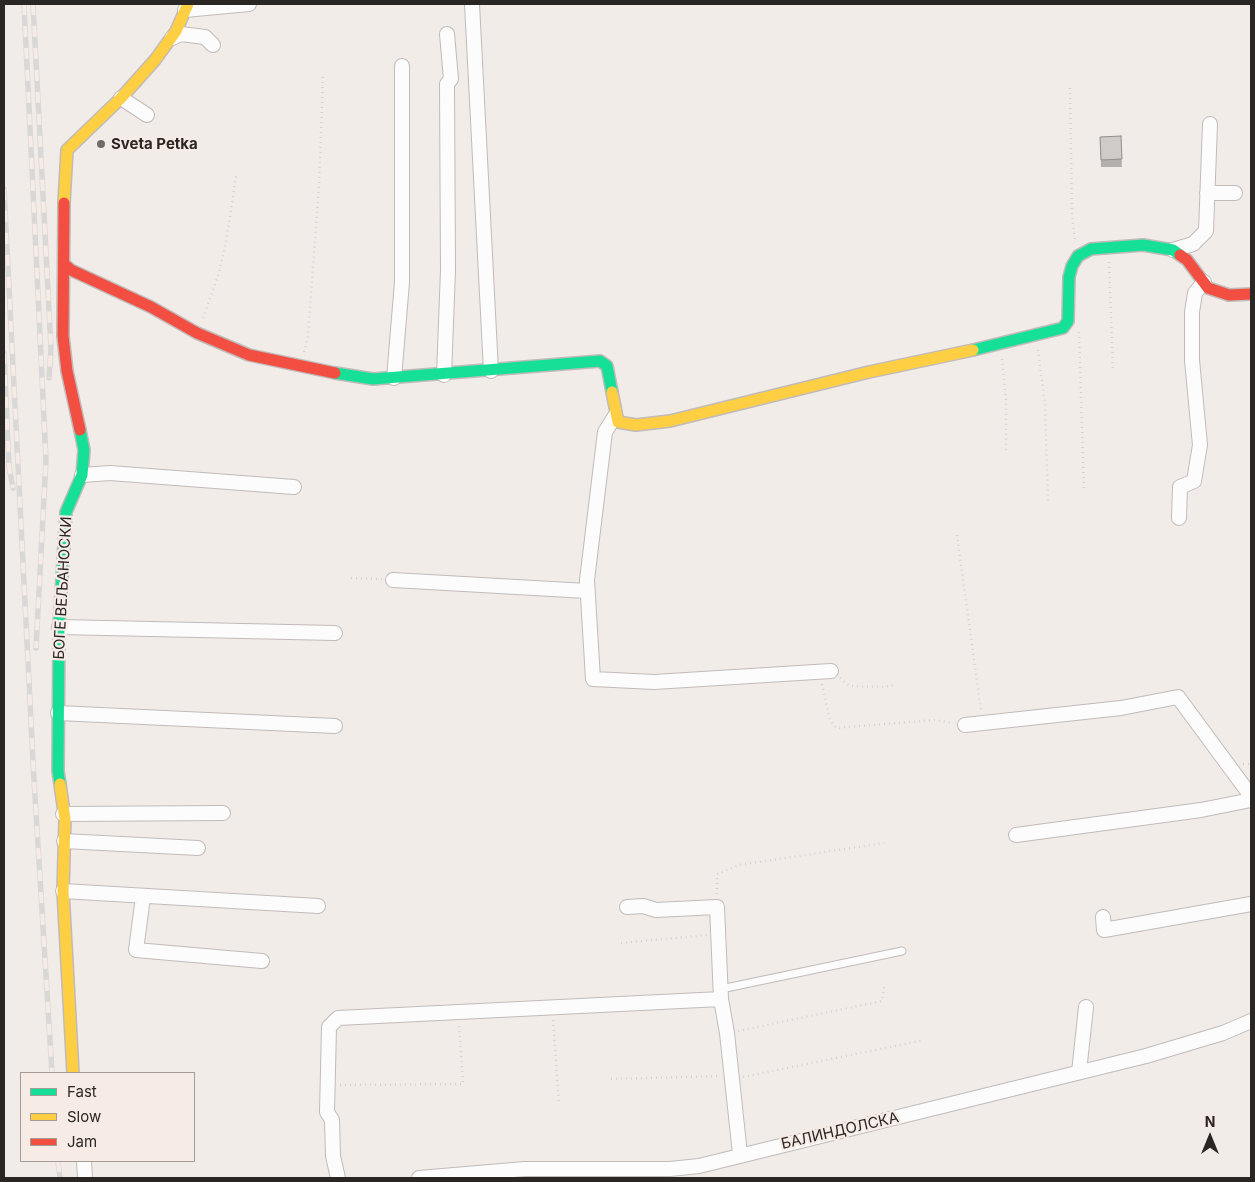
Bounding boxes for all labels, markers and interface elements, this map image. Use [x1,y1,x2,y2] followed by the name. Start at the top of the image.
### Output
[111,135,198,153] place label: Sveta Petka
[95,138,107,150] marker: Sveta Petka
[50,516,76,660] street label: БОГЕ ВЕЉАНОСКИ
[20,1072,195,1162] legend
[67,1082,97,1101] text: Fast
[67,1107,101,1126] text: Slow
[779,1109,901,1153] street label: БАЛИНДОЛСКА
[1185,1112,1235,1162] north arrow
[1205,1113,1215,1130] text: N
[67,1132,97,1151] text: Jam

